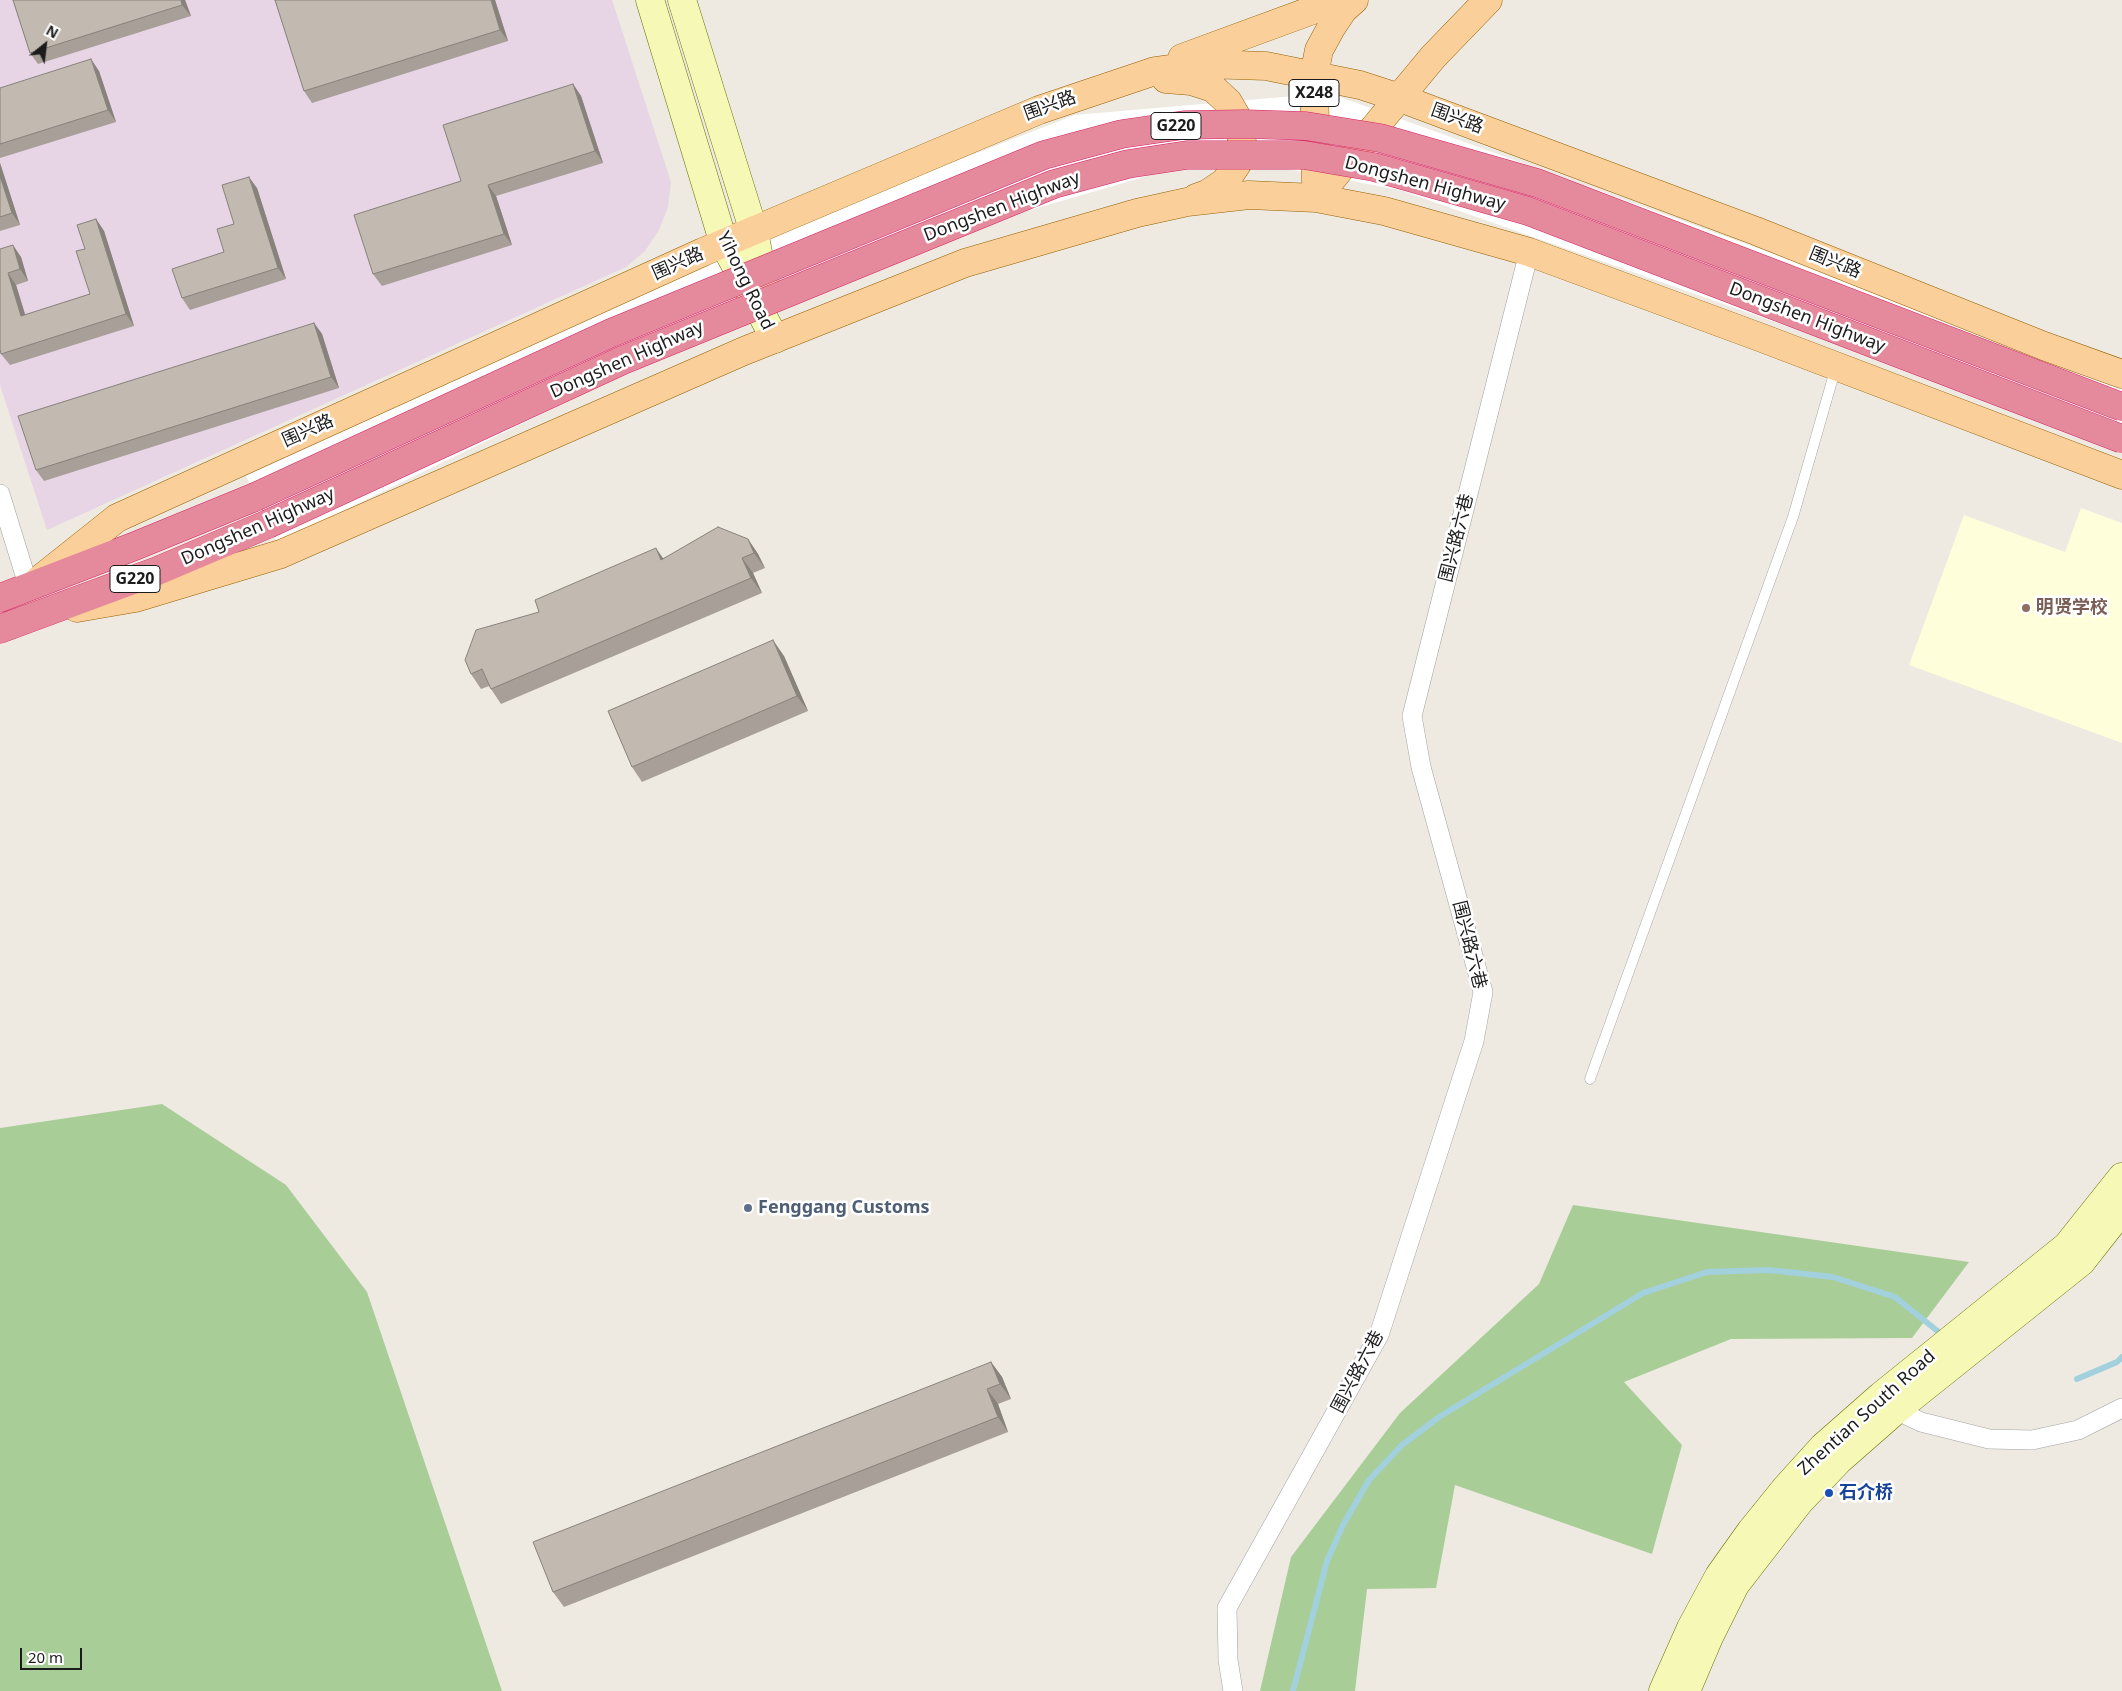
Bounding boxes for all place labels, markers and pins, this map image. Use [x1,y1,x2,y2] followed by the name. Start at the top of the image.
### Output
[2036,597,2108,619] place label: 明贤学校
[2020,602,2032,614] marker: 明贤学校
[758,1197,930,1219] place label: Fenggang Customs
[742,1202,754,1214] marker: Fenggang Customs
[1839,1482,1893,1504] place label: 石介桥
[1823,1487,1835,1499] marker: 石介桥

